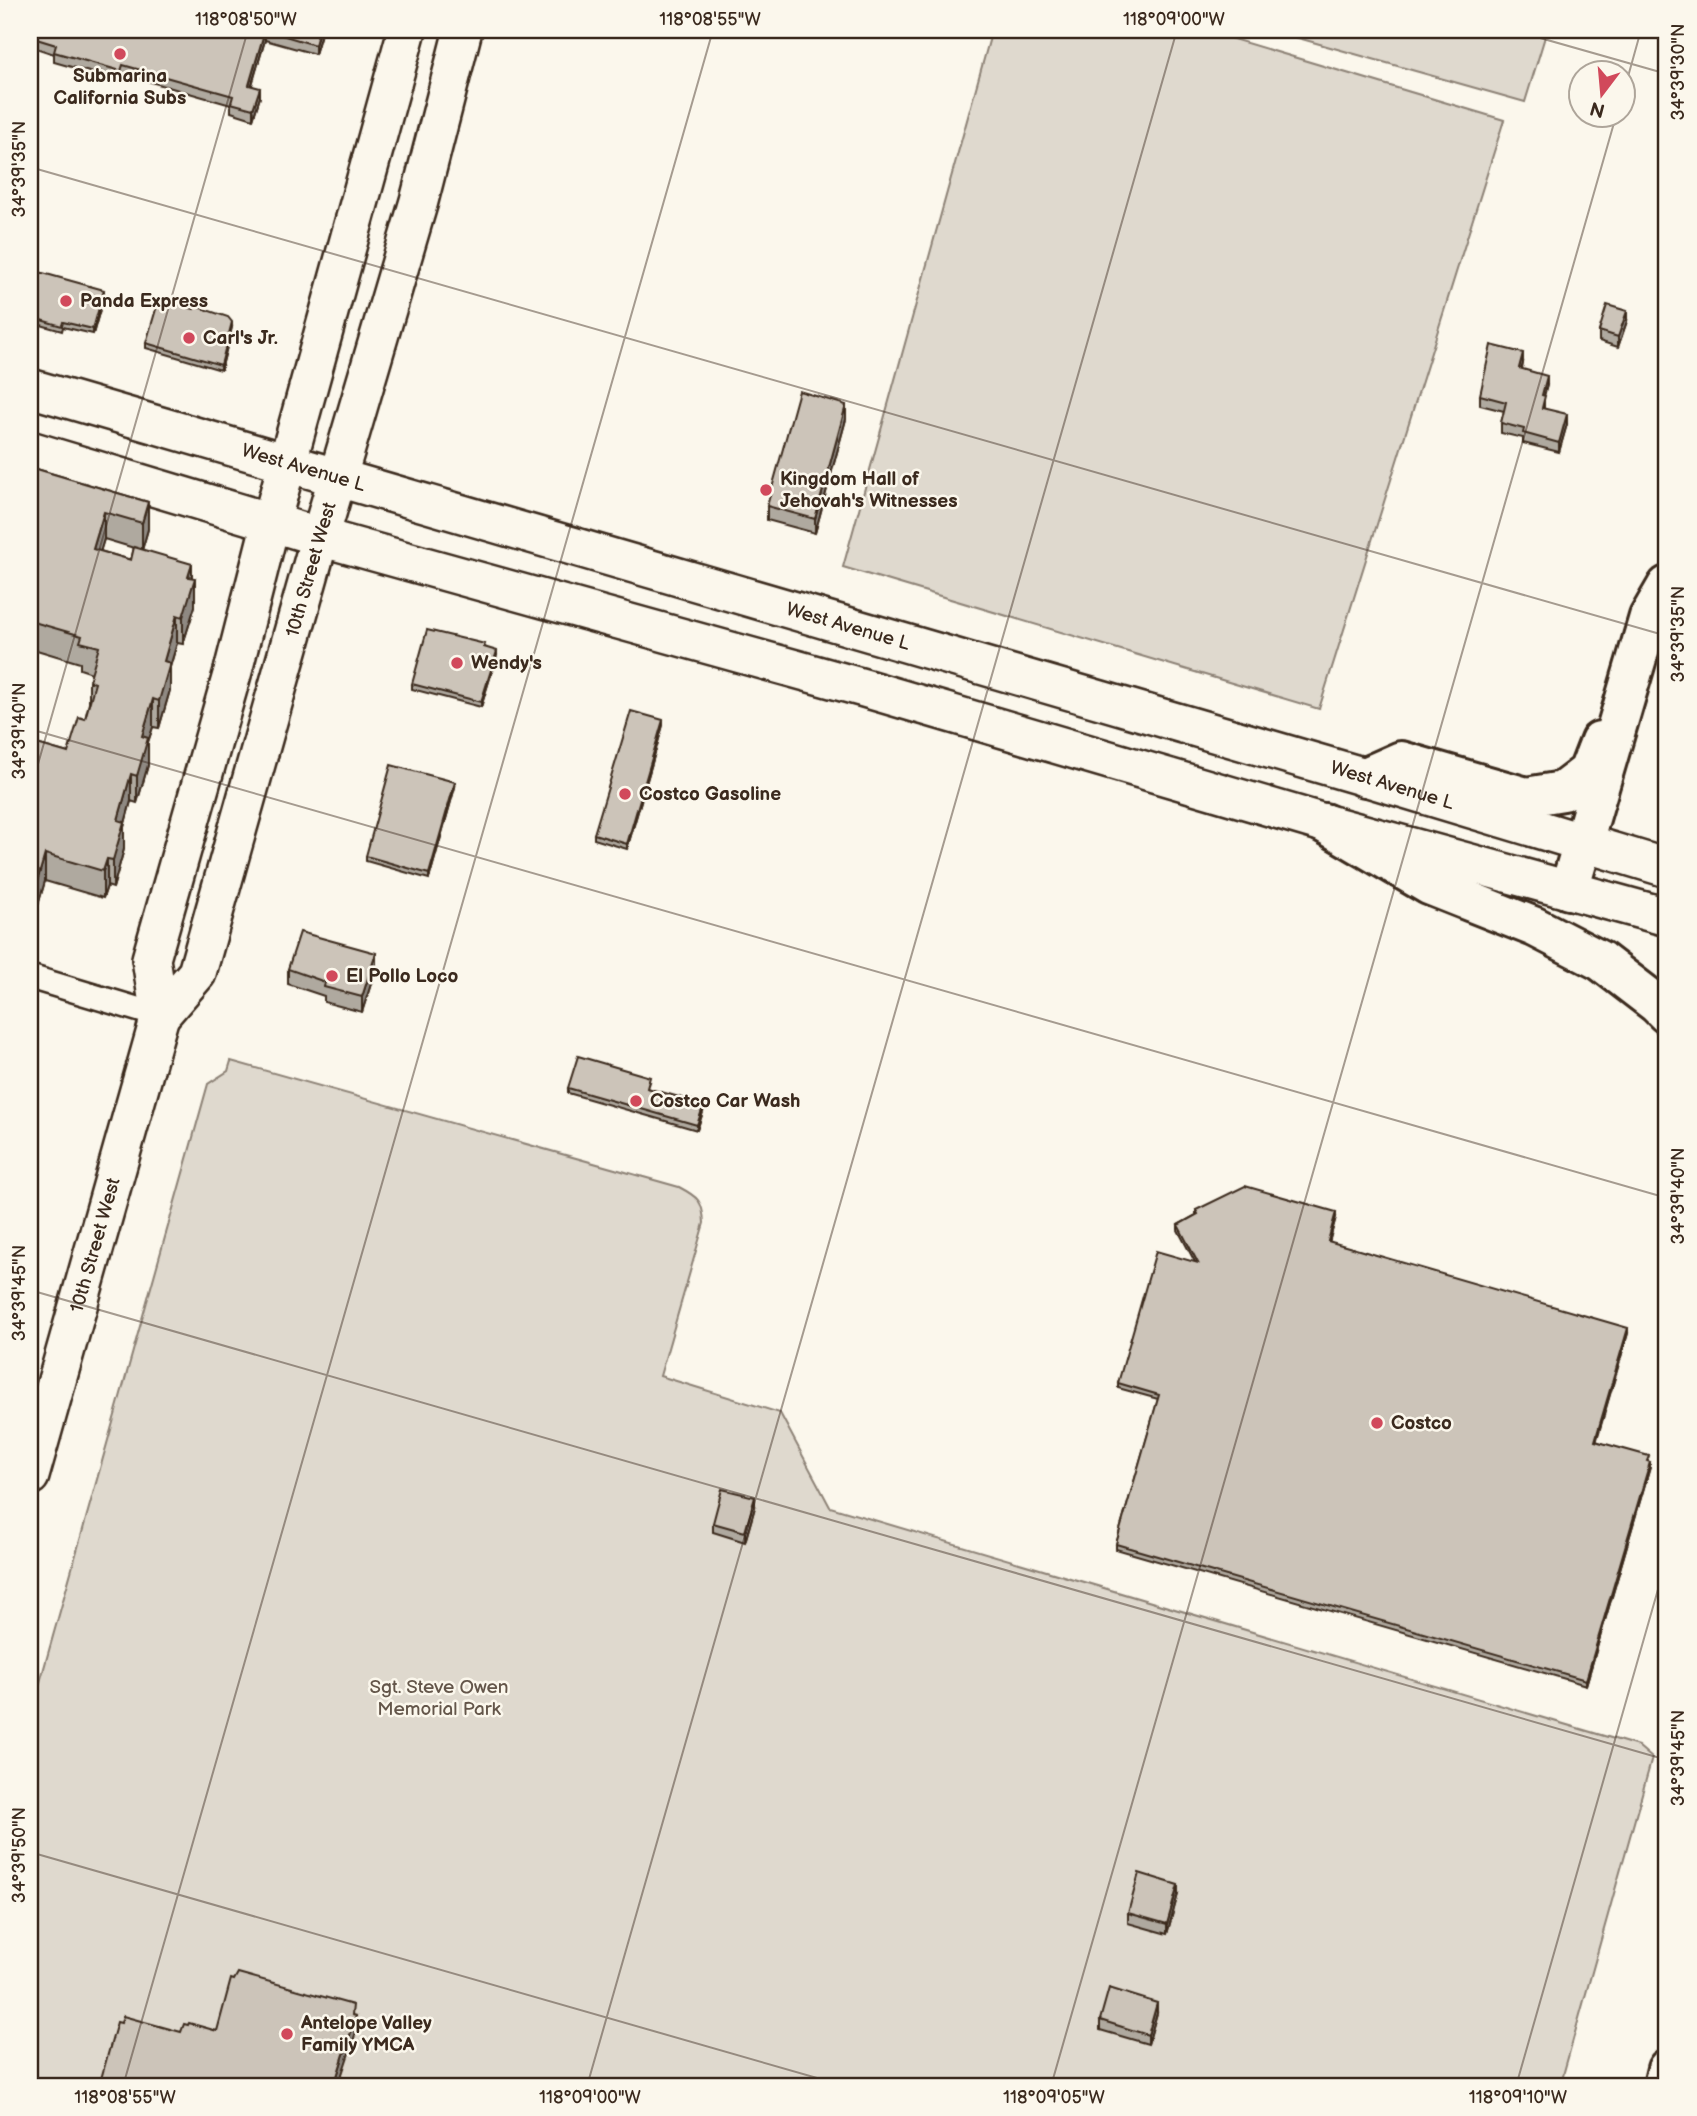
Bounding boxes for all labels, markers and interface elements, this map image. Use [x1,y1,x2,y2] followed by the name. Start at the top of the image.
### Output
[195,9,298,30] text: 118°08'50"W
[659,9,761,30] text: 118°08'55"W
[1123,9,1226,30] text: 118°09'00"W
[1668,23,1689,121] text: 34°39'30"N
[112,46,128,62] marker: Submarina California Subs
[1568,60,1638,130] north arrow
[54,65,186,110] place label: Submarina California Subs
[1588,96,1608,122] text: N
[9,121,30,217] text: 34°39'35"N
[80,290,208,313] place label: Panda Express
[58,293,74,309] marker: Panda Express
[203,327,278,350] place label: Carl's Jr.
[181,330,197,346] marker: Carl's Jr.
[239,439,368,497] street label: West Avenue L
[780,468,958,513] place label: Kingdom Hall of Jehovah's Witnesses
[758,482,774,498] marker: Kingdom Hall of Jehovah's Witnesses
[281,499,341,640] street label: 10th Street West
[1668,586,1689,682] text: 34°39'35"N
[783,597,913,655] street label: West Avenue L
[471,652,542,675] place label: Wendy's
[449,655,465,671] marker: Wendy's
[9,683,30,779] text: 34°39'40"N
[1328,756,1457,815] street label: West Avenue L
[639,783,781,806] place label: Costco Gasoline
[617,786,633,802] marker: Costco Gasoline
[346,965,458,988] place label: El Pollo Loco
[324,968,340,984] marker: El Pollo Loco
[650,1090,800,1113] place label: Costco Car Wash
[628,1093,644,1109] marker: Costco Car Wash
[1668,1148,1689,1244] text: 34°39'40"N
[65,1175,125,1315] street label: 10th Street West
[9,1245,30,1341] text: 34°39'45"N
[1391,1412,1452,1435] place label: Costco
[1369,1415,1385,1431] marker: Costco
[369,1676,509,1721] park label: Sgt. Steve Owen Memorial Park
[1668,1710,1689,1806] text: 34°39'45"N
[9,1807,30,1903] text: 34°39'50"N
[300,2012,432,2057] place label: Antelope Valley Family YMCA
[279,2026,295,2042] marker: Antelope Valley Family YMCA
[74,2087,176,2108] text: 118°08'55"W
[539,2087,642,2108] text: 118°09'00"W
[1003,2087,1105,2108] text: 118°09'05"W
[1469,2087,1568,2108] text: 118°09'10"W

